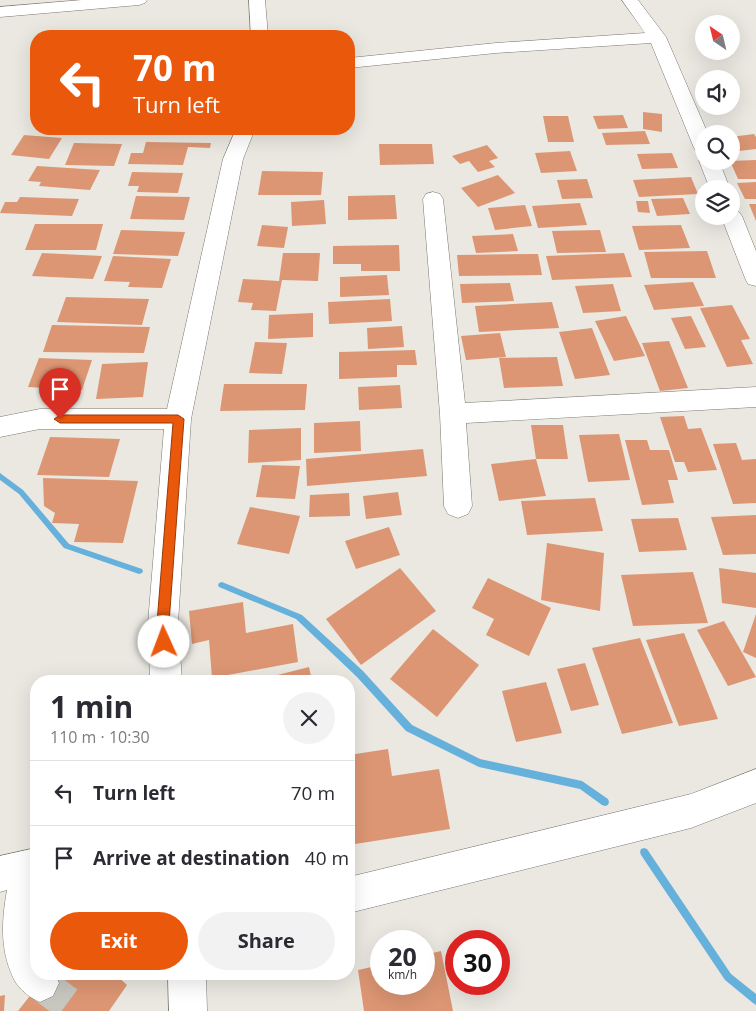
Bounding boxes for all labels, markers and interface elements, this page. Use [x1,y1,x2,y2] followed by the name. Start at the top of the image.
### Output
[695,15,740,60] north arrow
[695,15,740,225] map controls
[133,44,216,91] text: 70 m
[50,50,115,115] icon: left
[695,70,740,115] button: sound
[133,89,220,119] text: Turn left
[695,125,740,170] button: search
[695,180,740,225] button: layers
[39,368,81,419] pin
[46,375,74,403] icon: arrive
[137,615,189,667] position arrow
[50,686,133,727] text: 1 min
[283,692,335,744] button: close
[50,726,150,748] text: 110 m · 10:30
[50,779,78,807] icon: left
[93,780,175,806] text: Turn left
[291,780,335,806] text: 70 m
[50,844,78,872] icon: arrive
[93,845,290,871] text: Arrive at destination
[305,845,349,871] text: 40 m
[50,912,188,970] button: Exit
[198,912,335,970] button: Share
[445,930,510,995] speed limit sign: 30
[388,939,417,973] text: 20
[388,966,417,983] text: km/h

